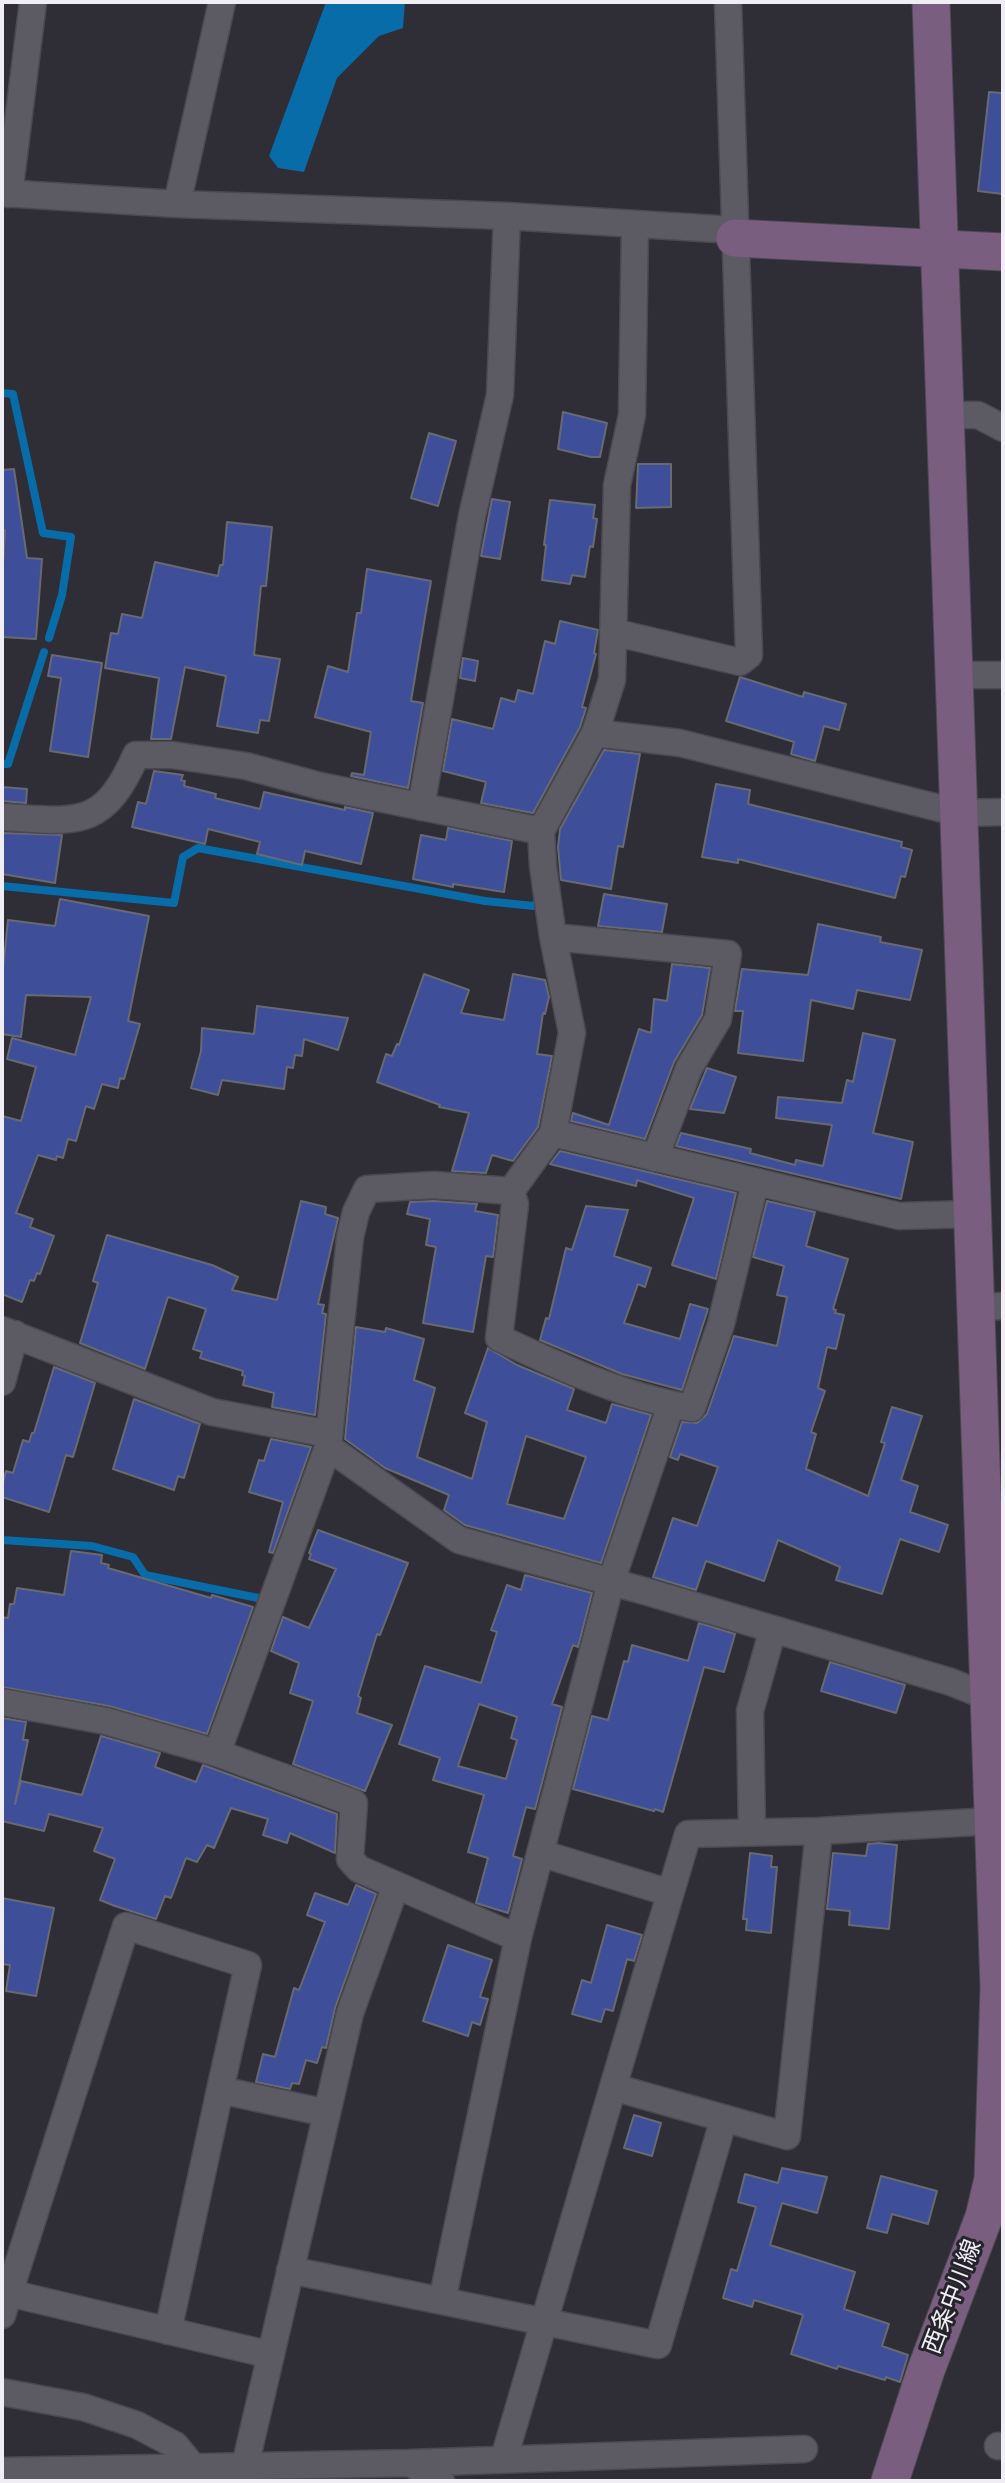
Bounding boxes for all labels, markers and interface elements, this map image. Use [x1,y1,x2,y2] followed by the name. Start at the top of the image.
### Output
[918,2236,988,2358] street label: 西条中川線

